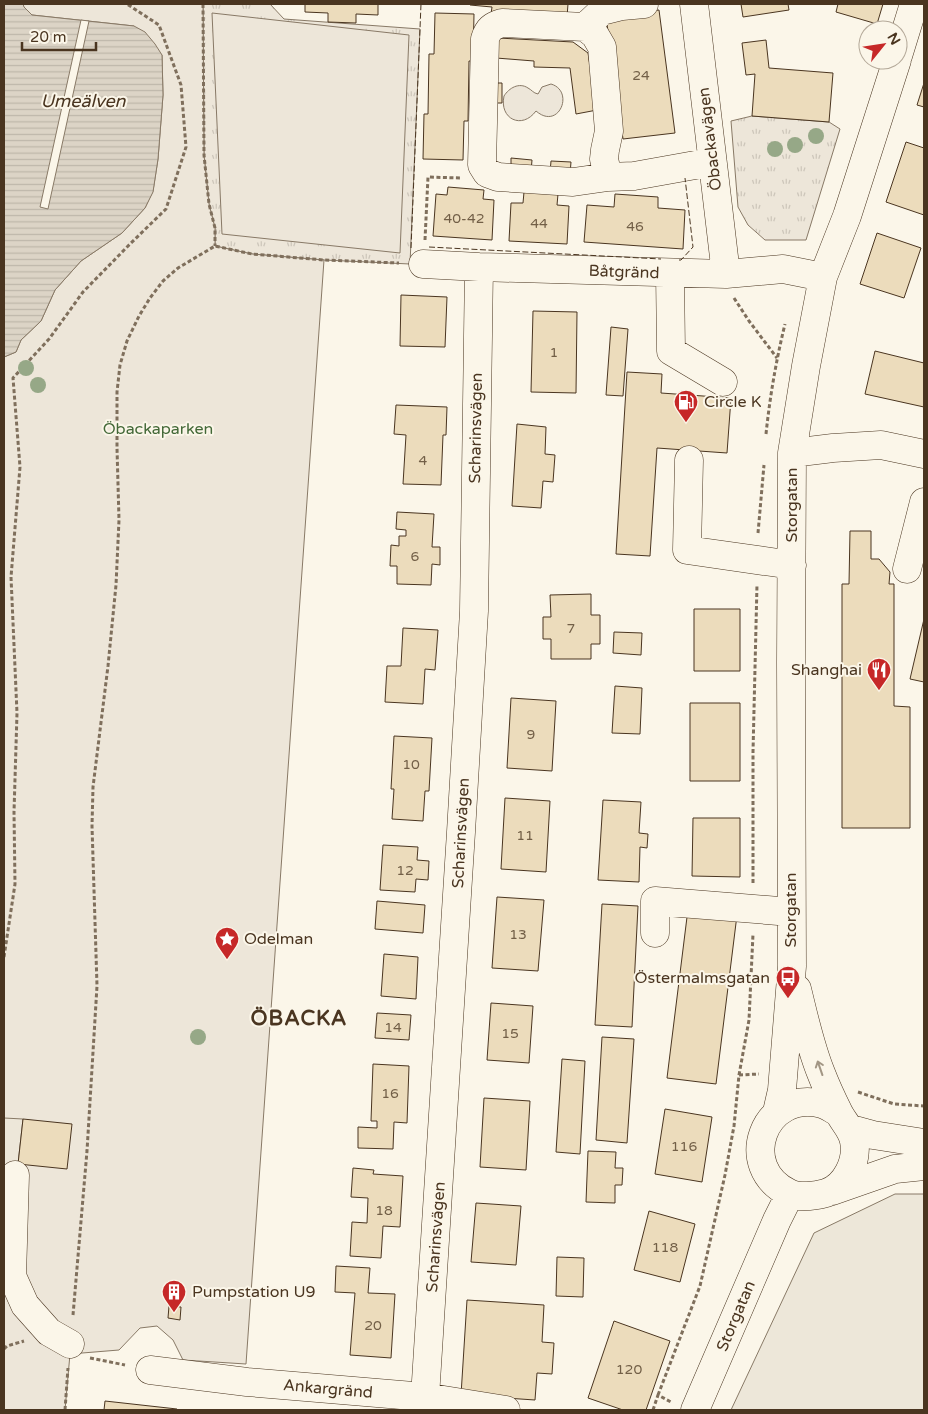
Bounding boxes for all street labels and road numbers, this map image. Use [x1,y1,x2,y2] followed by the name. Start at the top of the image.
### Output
[694,86,726,192] street label: Öbackavägen
[588,261,660,283] street label: Båtgränd
[465,372,487,484] street label: Scharinsvägen
[782,468,802,542] street label: Storgatan
[448,777,474,889] street label: Scharinsvägen
[781,873,801,947] street label: Storgatan
[422,1181,450,1293] street label: Scharinsvägen
[712,1278,760,1354] street label: Storgatan
[282,1375,374,1403] street label: Ankargränd

